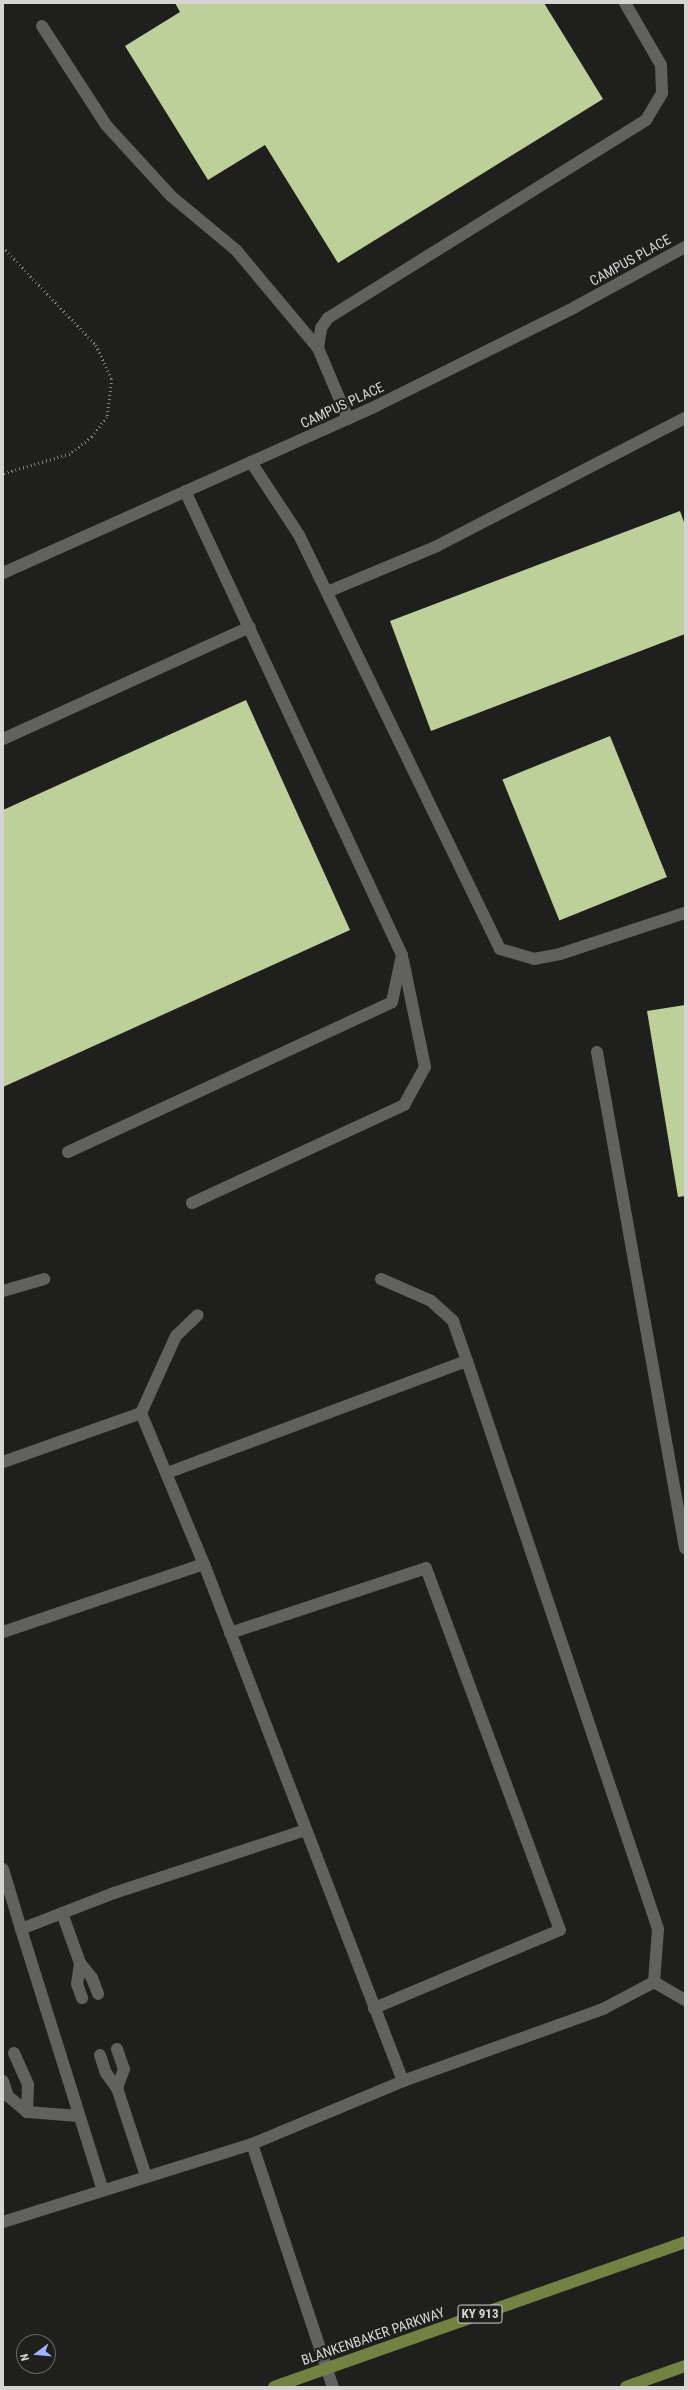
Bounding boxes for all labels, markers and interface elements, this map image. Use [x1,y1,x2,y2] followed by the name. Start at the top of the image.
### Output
[587,231,673,289] street label: CAMPUS PLACE
[298,378,386,432] street label: CAMPUS PLACE
[457,2303,503,2325] road number: KY 913
[299,2304,447,2368] street label: BLANKENBAKER PARKWAY
[16,2334,56,2374] north arrow
[18,2352,32,2362] text: N

